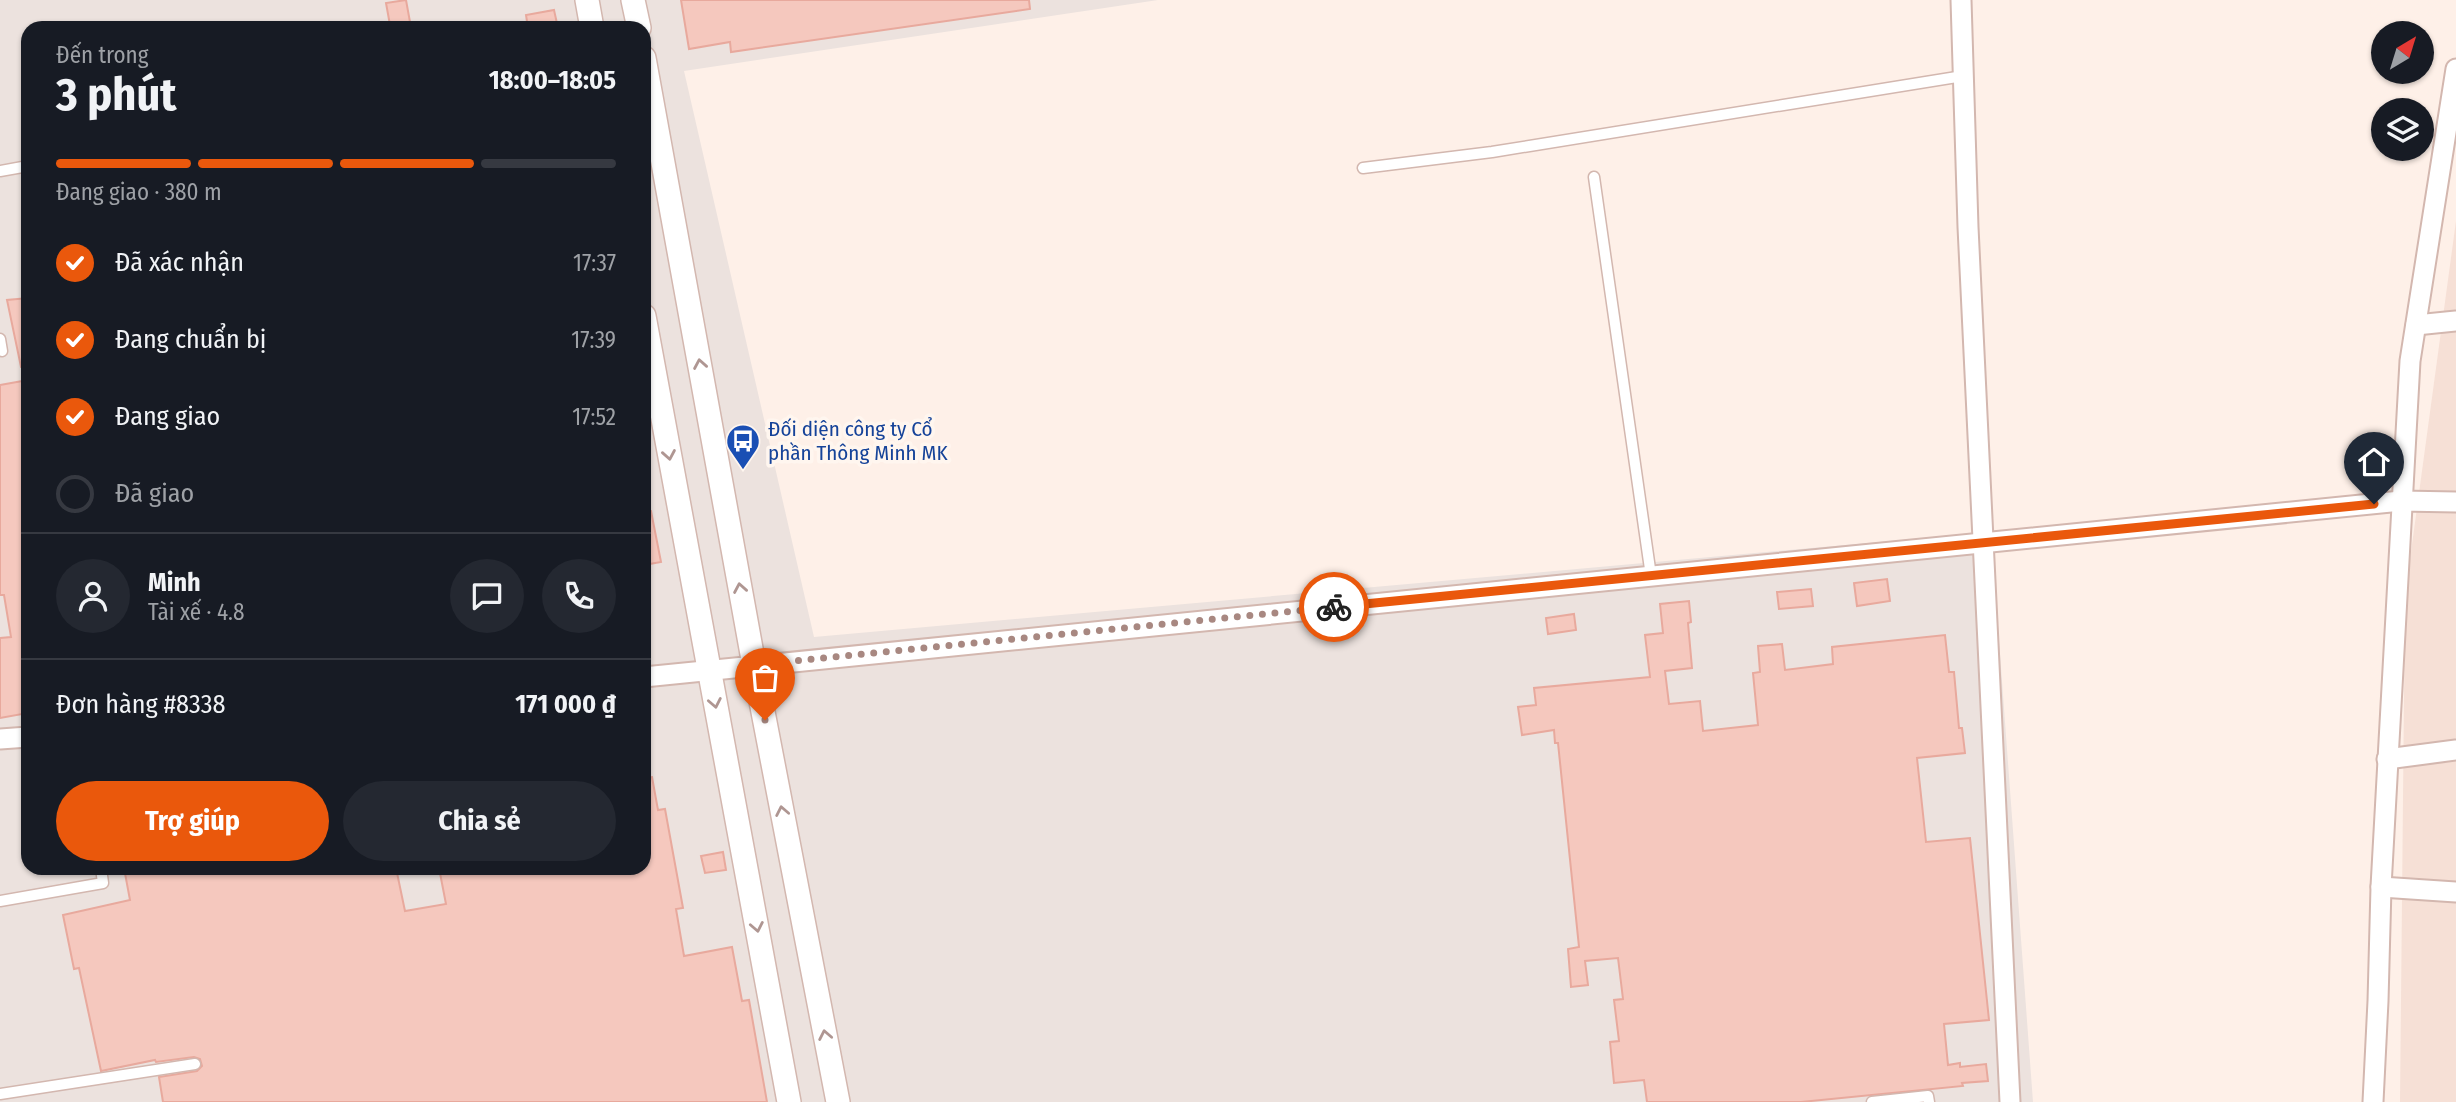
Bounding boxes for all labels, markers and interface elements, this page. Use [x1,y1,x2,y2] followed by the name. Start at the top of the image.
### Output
[2371,21,2434,84] north arrow
[2371,21,2434,161] map controls
[56,41,148,69] text: Đến trong
[489,65,616,96] text: 18:00–18:05
[56,67,176,122] text: 3 phút
[2371,98,2434,161] button: layers
[56,178,222,206] text: Đang giao · 380 m
[56,244,94,282] icon: check
[115,247,244,278] text: Đã xác nhận
[573,249,616,277] text: 17:37
[56,321,94,359] icon: check
[115,324,266,355] text: Đang chuẩn bị
[571,326,616,354] text: 17:39
[693,358,708,370] one-way arrow
[56,398,94,436] icon: check
[115,401,220,432] text: Đang giao
[572,403,616,431] text: 17:52
[768,416,948,466] place label: Đối diện công ty Cổ phần Thông Minh MK
[724,422,762,471] bus stop icon: Đối diện công ty Cổ phần Thông Minh MK
[2344,432,2404,504] pin
[2355,443,2393,481] icon: home
[661,449,676,461] one-way arrow
[115,478,194,509] text: Đã giao
[56,559,130,633] button: person
[450,559,524,633] button: chat
[542,559,616,633] button: phone
[148,567,201,598] text: Minh
[1299,572,1369,642] courier
[734,582,749,594] one-way arrow
[1315,588,1353,626] icon: bike
[148,598,244,626] text: Tài xế · 4.8
[735,648,795,720] pin
[746,659,784,697] icon: bag
[56,689,226,720] text: Đơn hàng #8338
[515,689,616,720] text: 171 000 ₫
[707,697,722,709] one-way arrow
[56,781,329,861] button: Trợ giúp
[343,781,616,861] button: Chia sẻ
[776,806,791,818] one-way arrow
[748,921,763,933] one-way arrow
[818,1029,833,1041] one-way arrow

